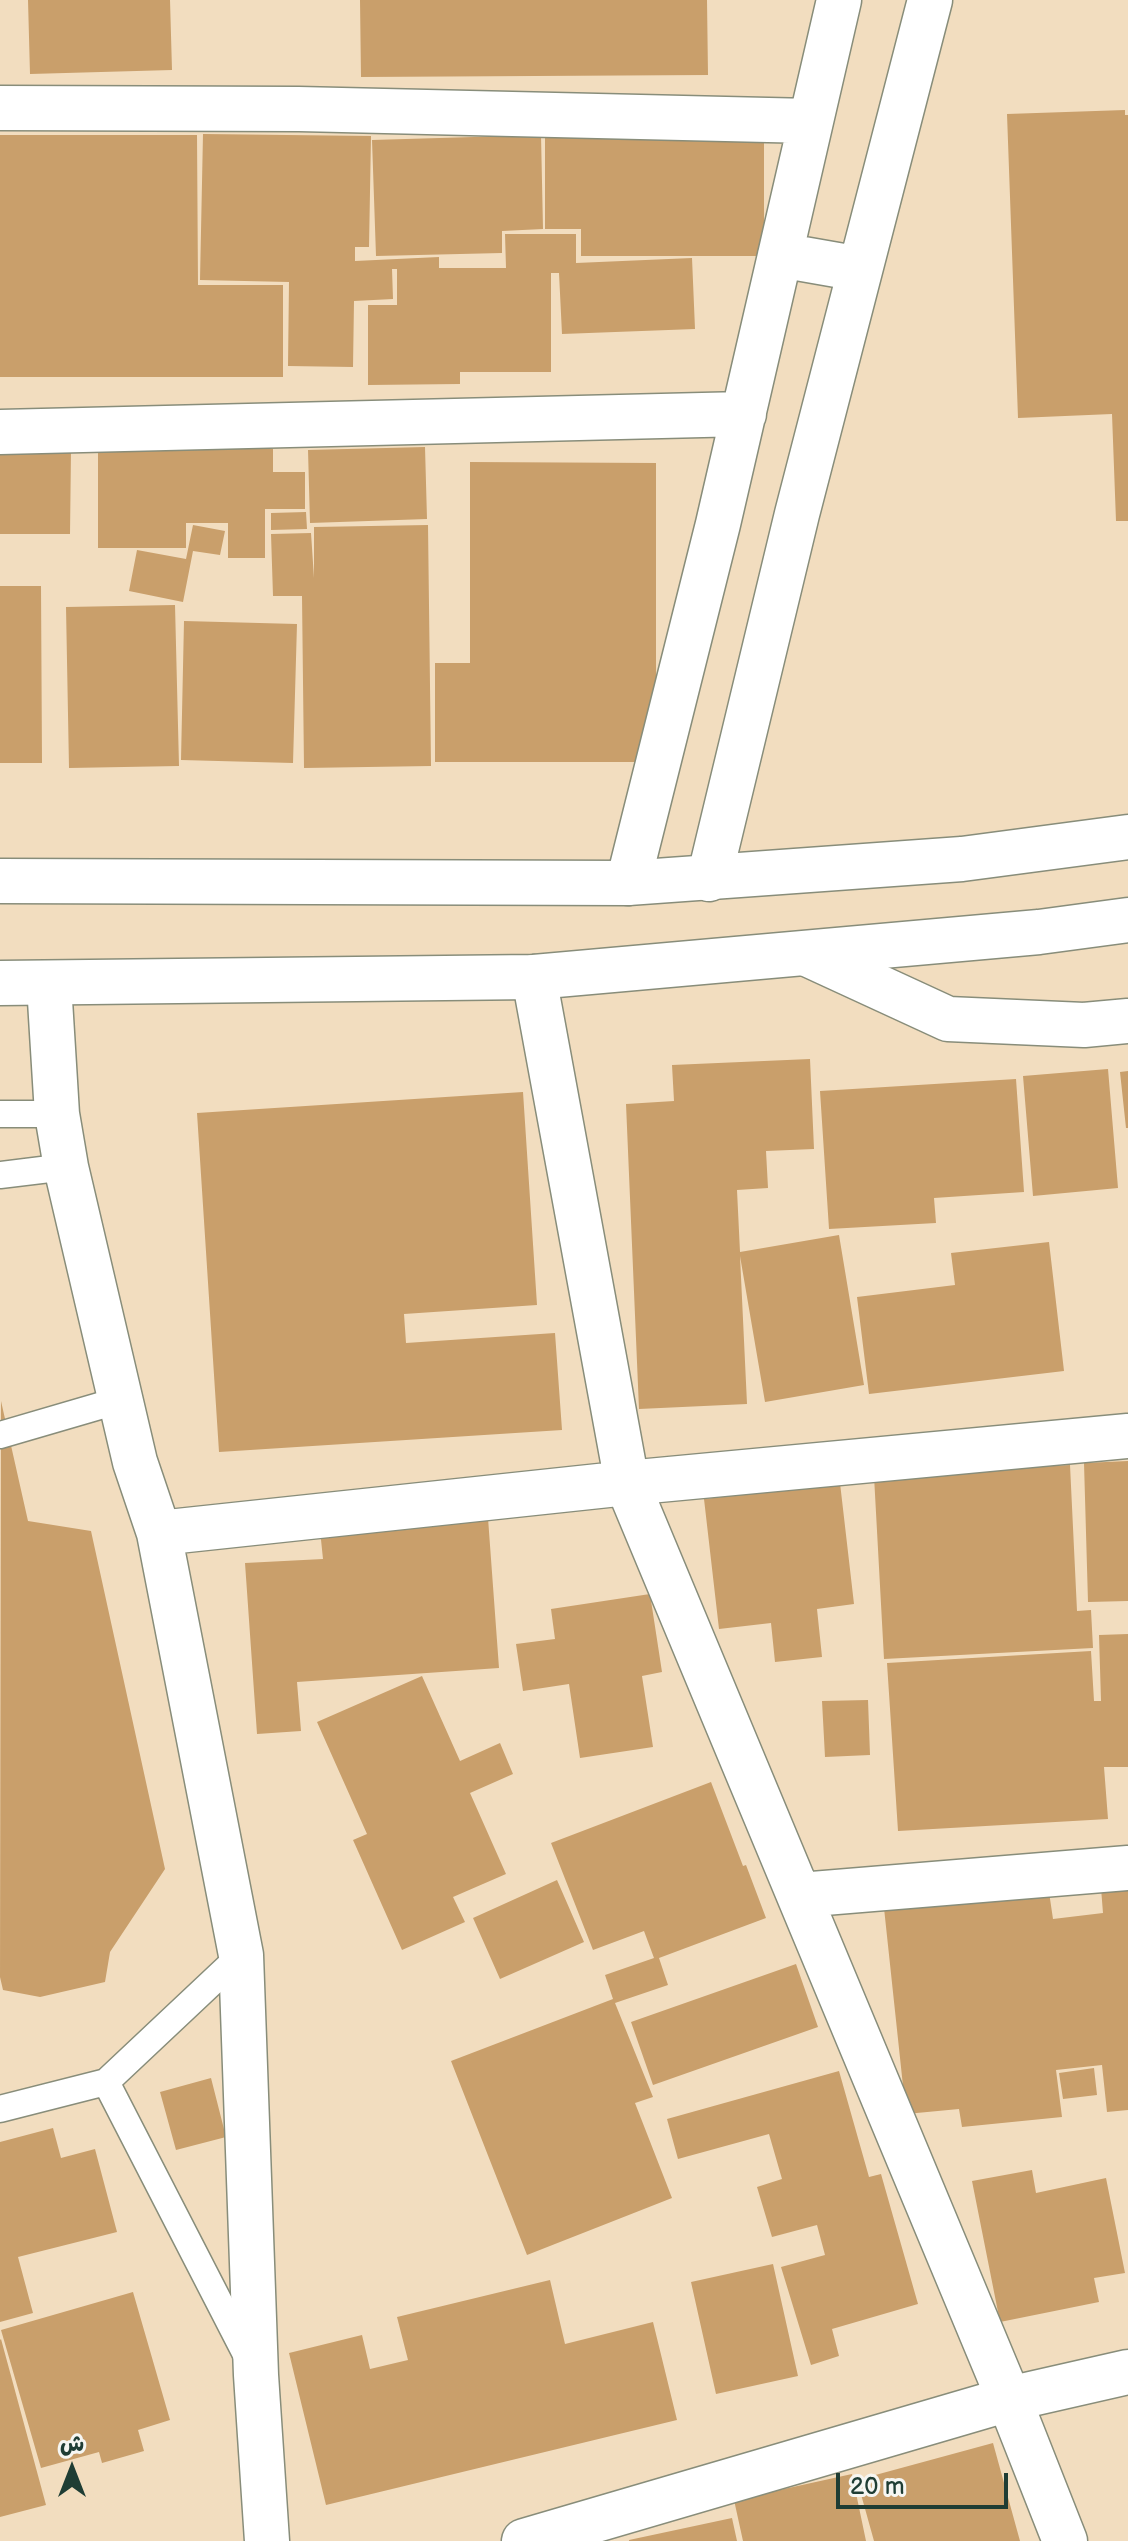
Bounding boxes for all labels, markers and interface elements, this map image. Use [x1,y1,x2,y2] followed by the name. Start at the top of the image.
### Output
[32,2429,112,2509] north arrow
[60,2431,84,2458] text: ش
[840,2457,1012,2507] scale bar
[850,2472,905,2501] text: 20 m

